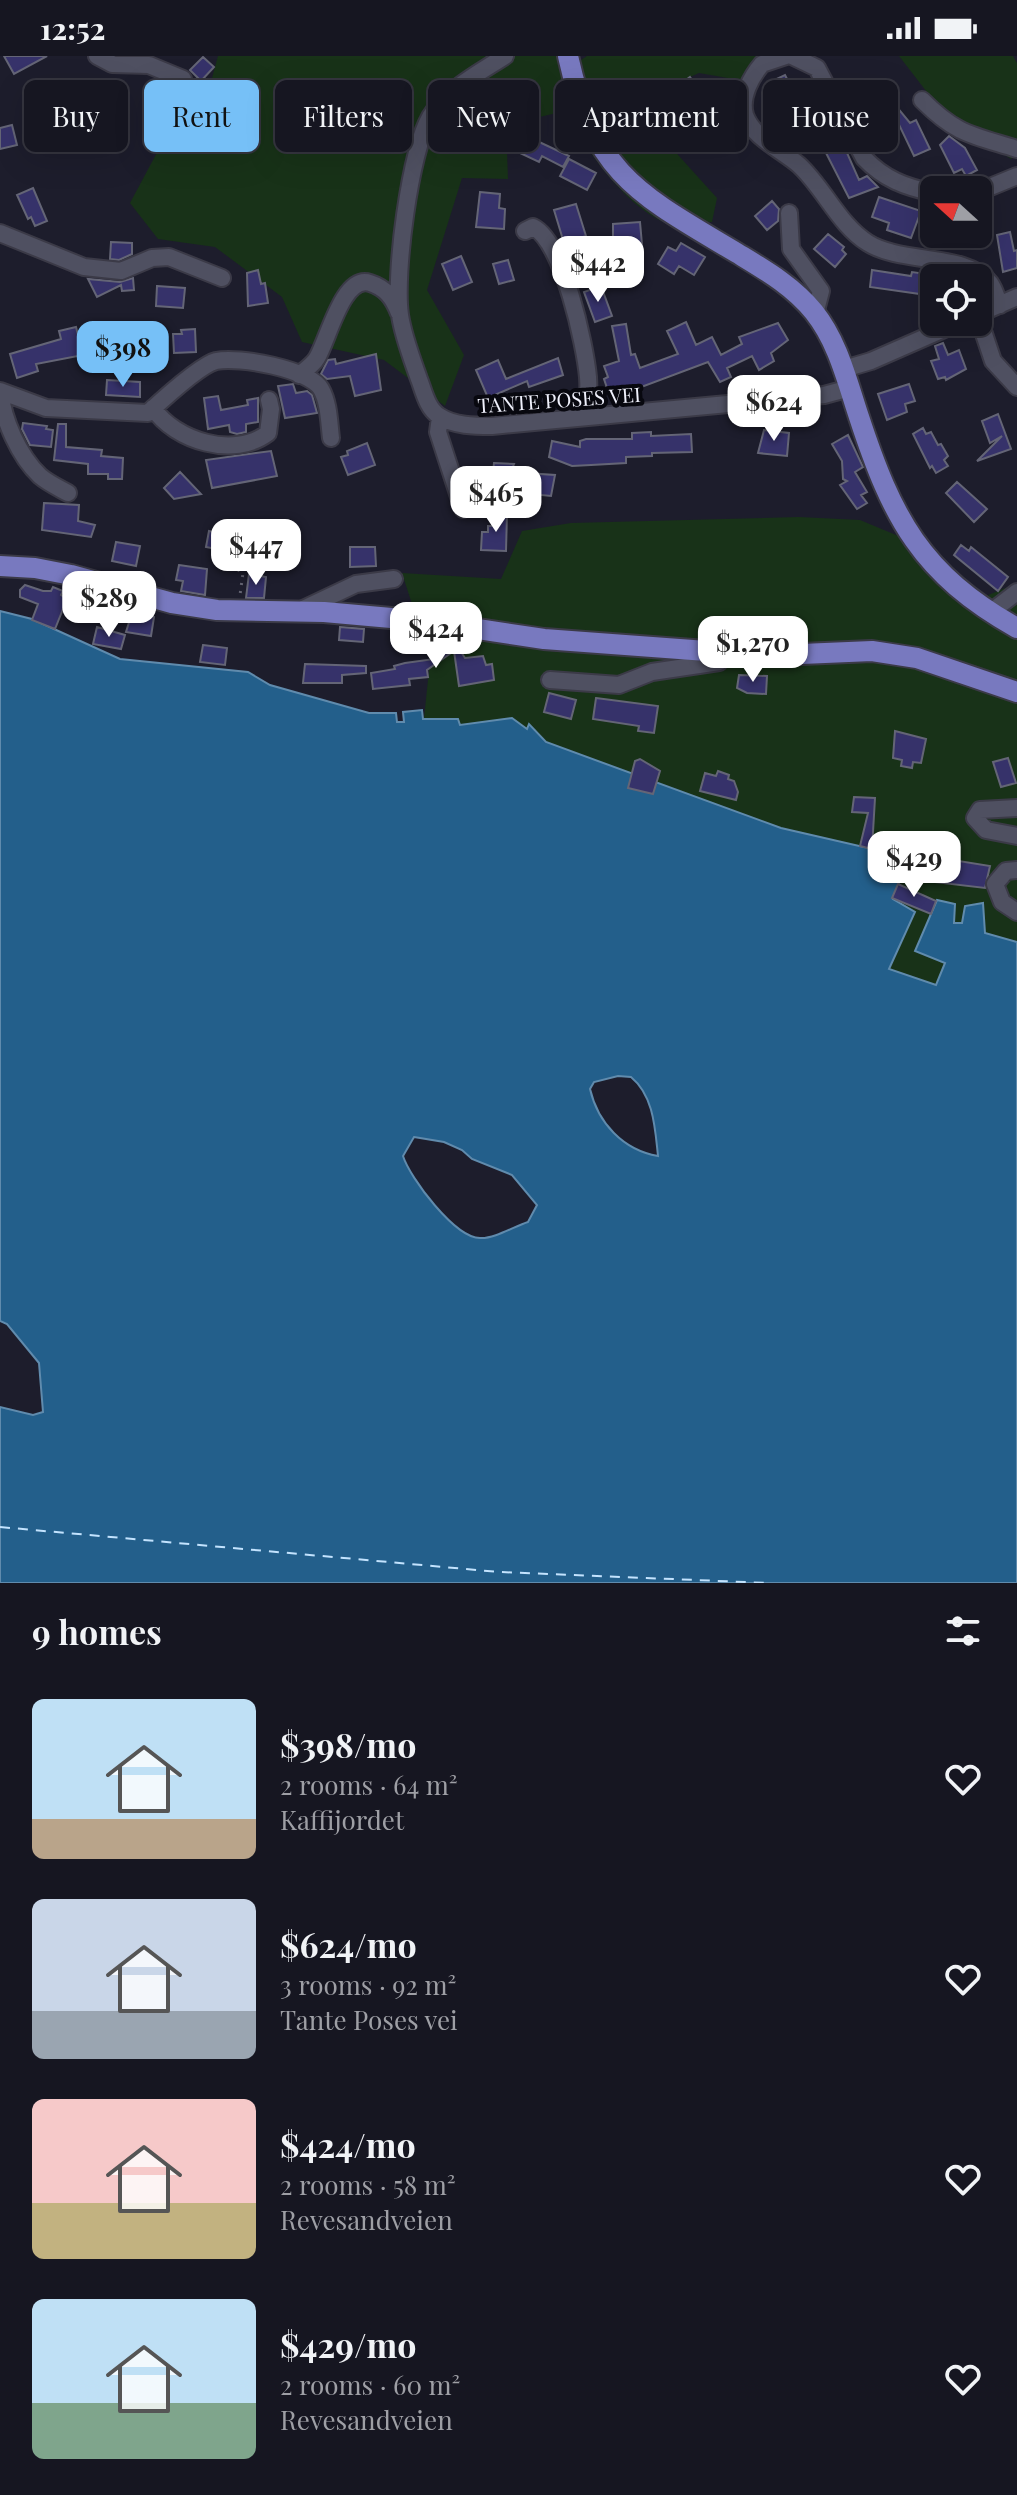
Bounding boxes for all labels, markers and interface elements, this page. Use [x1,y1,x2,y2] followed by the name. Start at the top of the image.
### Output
[40,8,105,48] text: 12:52
[24,80,128,152] chip: Buy
[144,80,259,152] chip: Rent
[275,80,412,152] chip: Filters
[428,80,539,152] chip: New
[555,80,747,152] chip: Apartment
[763,80,898,152] chip: House
[920,176,992,248] north arrow
[920,176,992,336] map controls
[551,236,645,304] pin: $442
[570,244,626,279] text: $442
[920,264,992,336] button: locate
[76,321,170,389] pin: $398
[95,329,151,364] text: $398
[727,375,821,443] pin: $624
[476,380,642,418] street label: TANTE POSES VEI
[746,383,802,418] text: $624
[449,466,543,534] pin: $465
[468,474,524,509] text: $465
[209,519,303,587] pin: $447
[229,527,283,562] text: $447
[62,571,156,639] pin: $289
[80,579,138,614] text: $289
[389,602,483,670] pin: $424
[408,610,464,645] text: $424
[688,616,818,684] pin: $1,270
[716,624,790,659] text: $1,270
[867,831,961,899] pin: $429
[886,839,942,874] text: $429
[32,1608,162,1654] text: 9 homes
[941,1609,985,1653] icon: filters
[280,1721,416,1767] text: $398/mo
[96,1731,192,1827] icon: home
[941,1757,985,1801] icon: heart
[280,1767,458,1802] text: 2 rooms · 64 m²
[280,1802,404,1837] text: Kaffijordet
[280,1921,417,1967] text: $624/mo
[96,1931,192,2027] icon: home
[941,1957,985,2001] icon: heart
[280,1967,456,2002] text: 3 rooms · 92 m²
[280,2002,458,2037] text: Tante Poses vei
[280,2121,416,2167] text: $424/mo
[96,2131,192,2227] icon: home
[941,2157,985,2201] icon: heart
[280,2167,456,2202] text: 2 rooms · 58 m²
[280,2202,453,2237] text: Revesandveien
[280,2321,417,2367] text: $429/mo
[96,2331,192,2427] icon: home
[941,2357,985,2401] icon: heart
[280,2367,460,2402] text: 2 rooms · 60 m²
[280,2402,453,2437] text: Revesandveien

